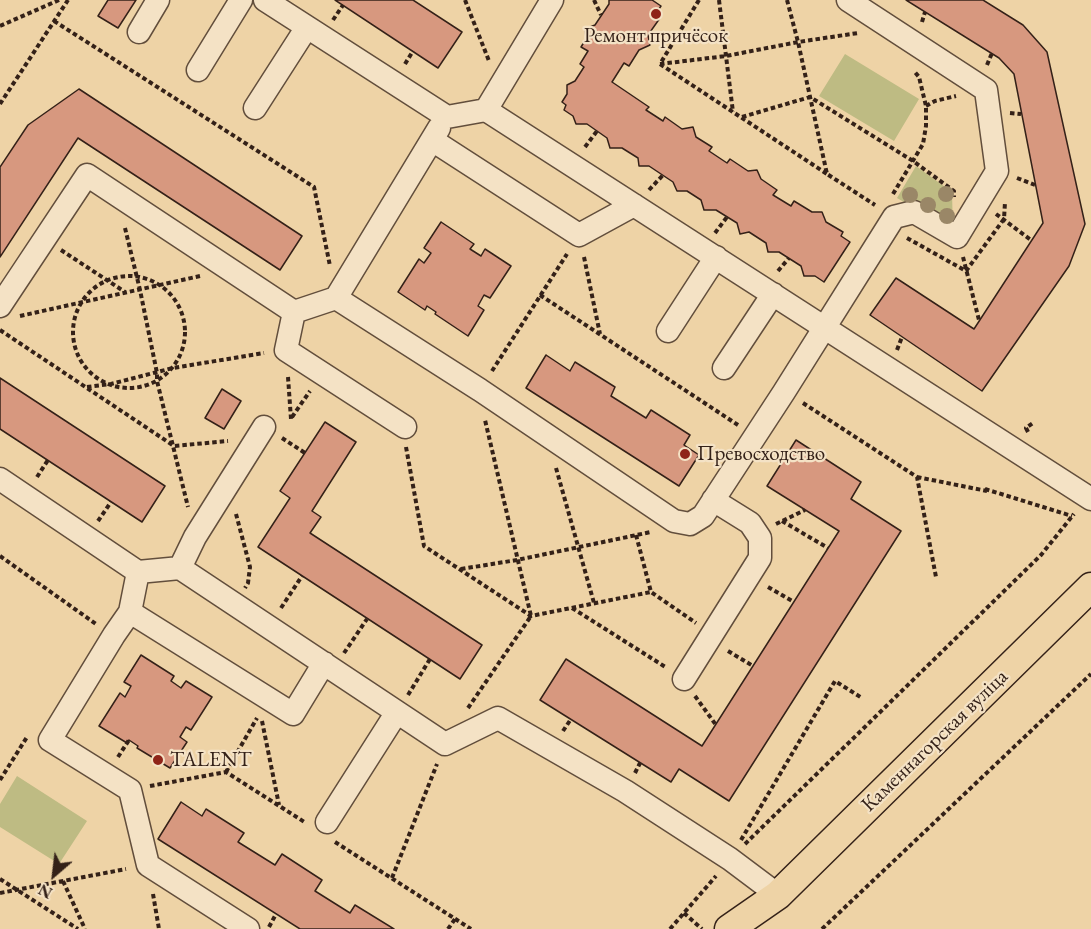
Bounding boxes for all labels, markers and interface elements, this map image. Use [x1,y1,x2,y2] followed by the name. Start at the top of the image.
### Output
[649,7,663,21] marker: Ремонт причёсок
[584,23,728,49] place label: Ремонт причёсок
[697,441,825,467] place label: Превосходство
[678,447,692,461] marker: Превосходство
[856,664,1014,818] street label: Каменнагорская вуліца
[170,747,252,773] place label: TALENT
[151,753,165,767] marker: TALENT
[24,845,84,905] north arrow
[35,879,56,904] text: N

